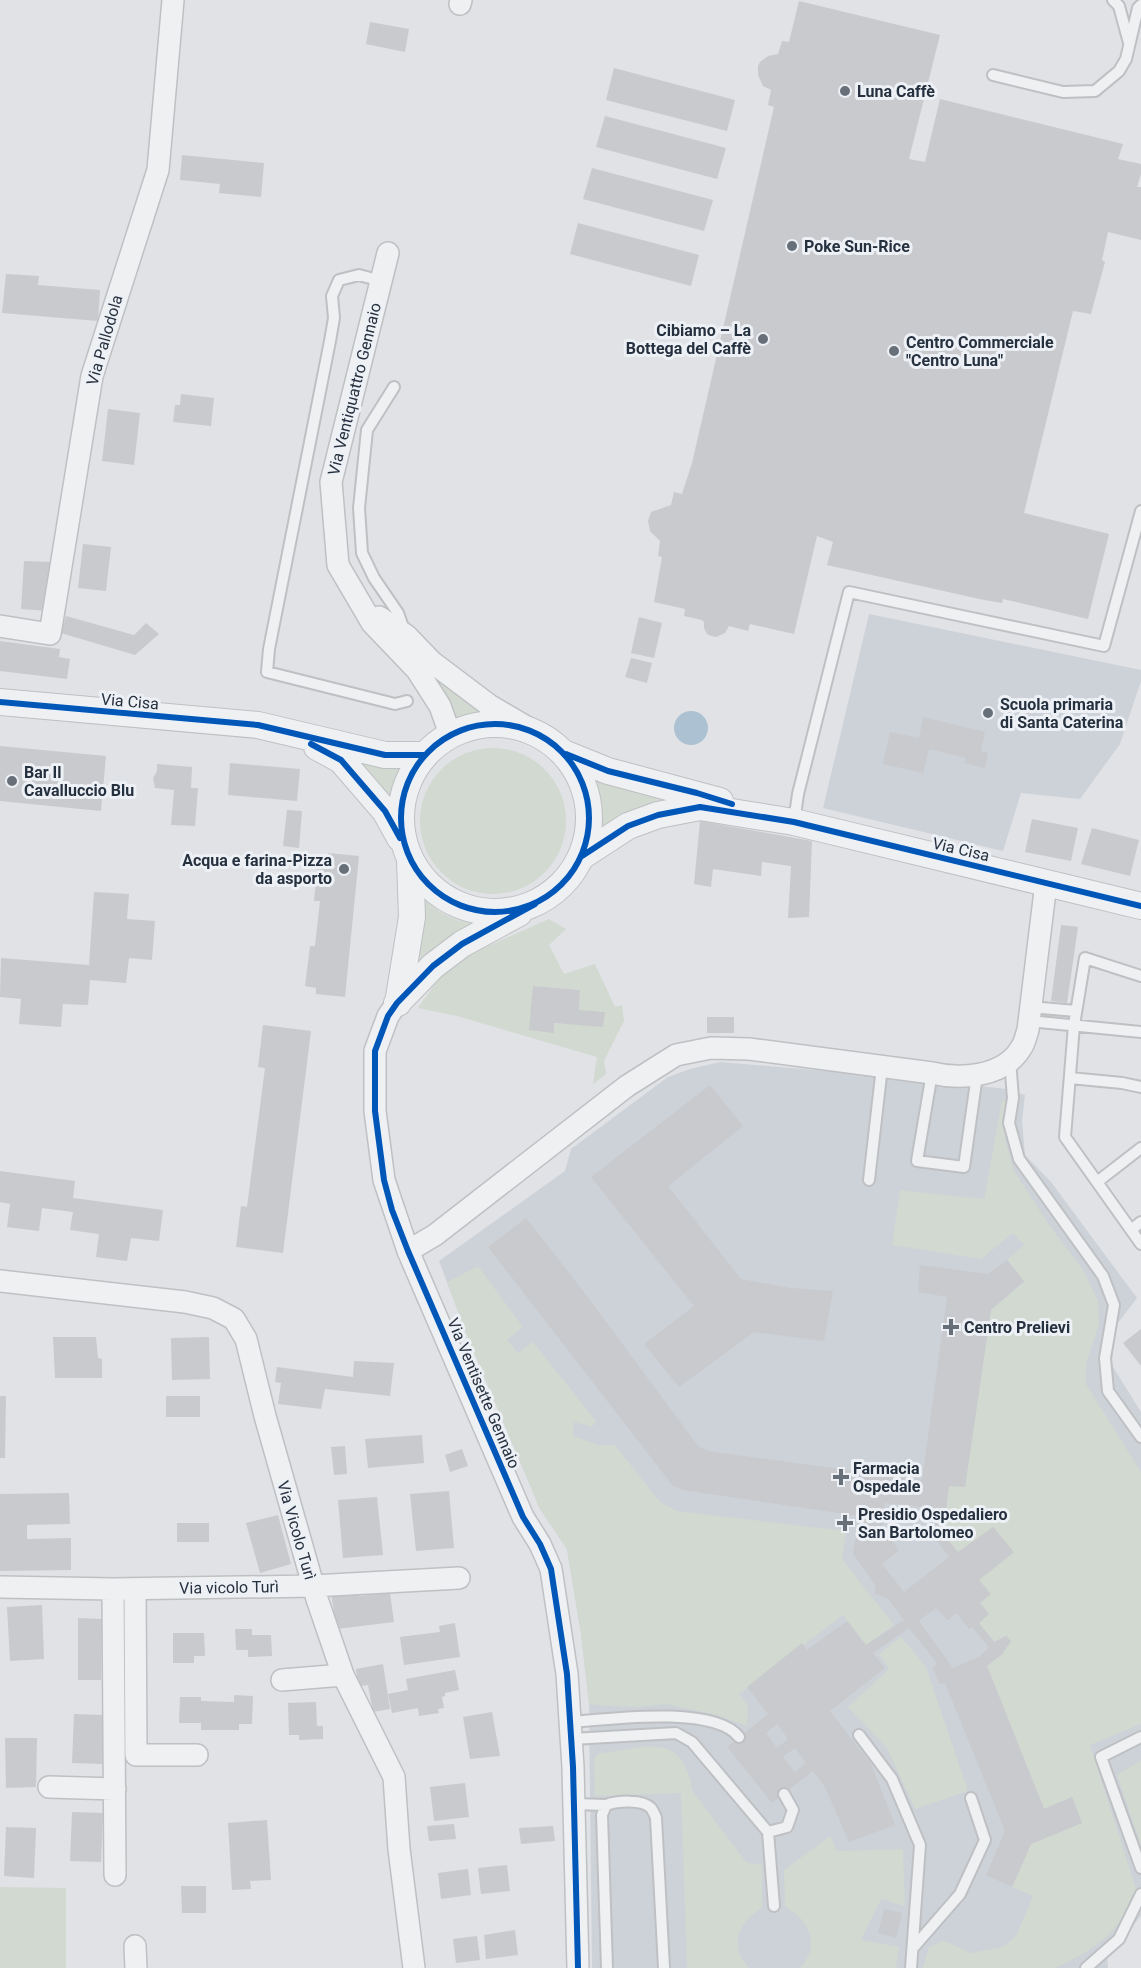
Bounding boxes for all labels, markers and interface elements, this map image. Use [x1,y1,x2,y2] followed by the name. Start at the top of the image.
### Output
[857,82,935,101] place label: Luna Caffè
[838,84,852,98] marker: Luna Caffè
[804,237,910,256] place label: Poke Sun-Rice
[785,239,799,253] marker: Poke Sun-Rice
[83,293,126,388] street label: Via Pallodola
[324,301,385,477] street label: Via Ventiquattro Gennaio
[626,321,751,358] place label: Cibiamo – La Bottega del Caffè
[756,332,770,346] marker: Cibiamo – La Bottega del Caffè
[906,333,1054,370] place label: Centro Commerciale "Centro Luna"
[887,344,901,358] marker: Centro Commerciale "Centro Luna"
[100,690,160,713] street label: Via Cisa
[1000,695,1124,732] place label: Scuola primaria di Santa Caterina
[981,706,995,720] marker: Scuola primaria di Santa Caterina
[24,763,134,800] place label: Bar Il Cavalluccio Blu
[5,774,19,788] marker: Bar Il Cavalluccio Blu
[930,834,991,865] street label: Via Cisa
[182,851,332,888] place label: Acqua e farina-Pizza da asporto
[337,862,351,876] marker: Acqua e farina-Pizza da asporto
[443,1315,524,1471] street label: Via Ventisette Gennaio
[942,1318,960,1336] marker: Centro Prelievi
[964,1318,1070,1337] place label: Centro Prelievi
[853,1459,921,1496] place label: Farmacia Ospedale
[834,1470,848,1484] marker: Farmacia Ospedale
[273,1478,320,1582] street label: Via Vicolo Turì
[858,1505,1008,1542] place label: Presidio Ospedaliero San Bartolomeo
[836,1514,854,1532] marker: Presidio Ospedaliero San Bartolomeo
[179,1577,279,1598] street label: Via vicolo Turì

